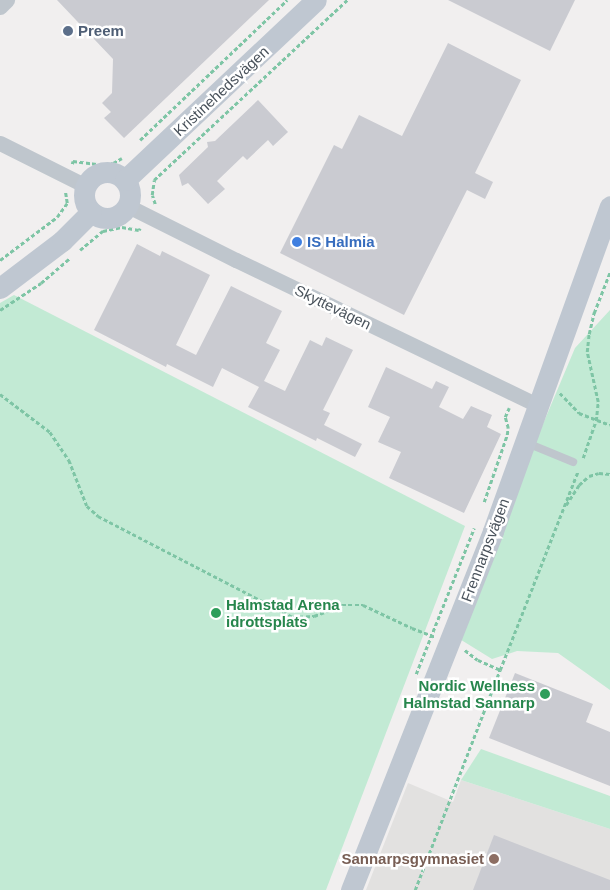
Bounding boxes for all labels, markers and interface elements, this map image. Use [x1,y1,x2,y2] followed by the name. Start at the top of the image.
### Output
[78,22,124,40] place label: Preem
[62,25,74,37] marker: Preem
[170,42,272,140] street label: Kristinehedsvägen
[307,233,375,251] place label: IS Halmia
[291,236,303,248] marker: IS Halmia
[292,281,374,333] street label: Skyttevägen
[457,496,513,604] street label: Frennarpsvägen
[226,595,340,630] place label: Halmstad Arena idrottsplats
[210,607,222,619] marker: Halmstad Arena idrottsplats
[403,676,535,711] place label: Nordic Wellness Halmstad Sannarp
[539,688,551,700] marker: Nordic Wellness Halmstad Sannarp
[341,850,484,868] place label: Sannarpsgymnasiet
[488,853,500,865] marker: Sannarpsgymnasiet

